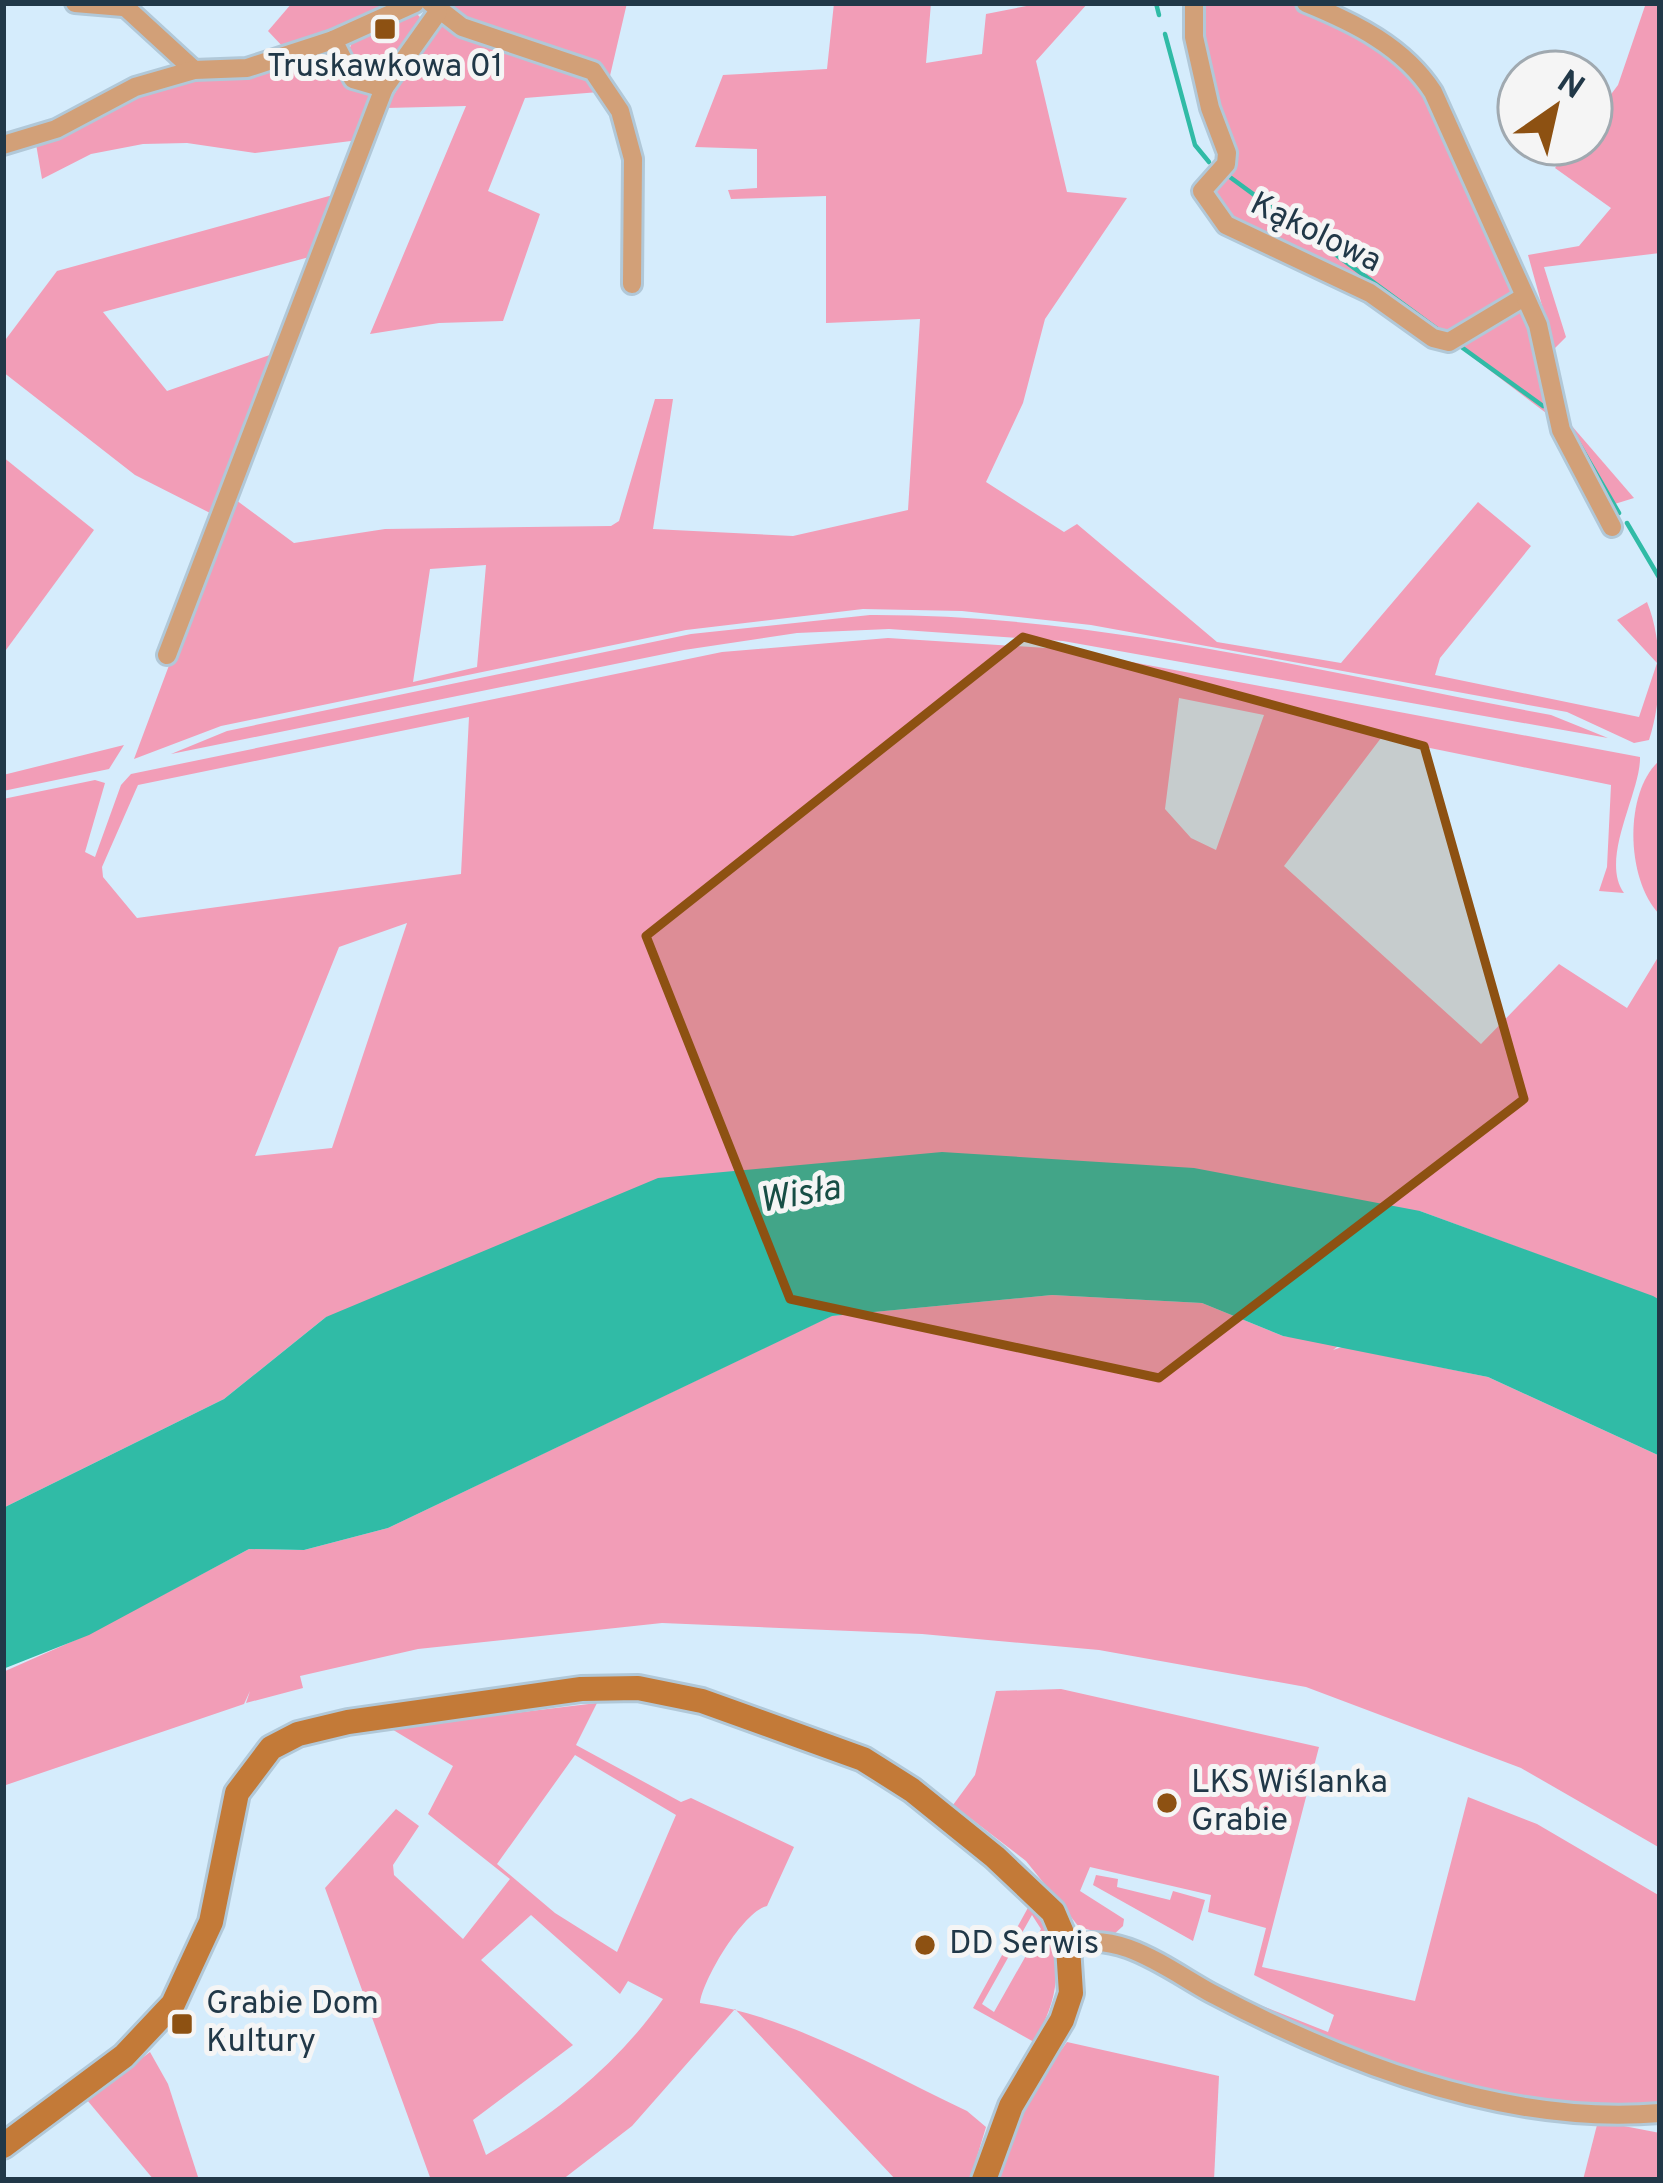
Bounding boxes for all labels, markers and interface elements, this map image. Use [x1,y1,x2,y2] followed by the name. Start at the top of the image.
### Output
[372,16,398,42] marker: Truskawkowa 01
[267,47,503,89] place label: Truskawkowa 01
[1495,48,1615,168] north arrow
[1548,62,1591,110] text: N
[1242,184,1388,284] street label: Kąkolowa
[756,1166,845,1226] water label: Wisła
[1191,1763,1388,1843] place label: LKS Wiślanka Grabie
[1154,1790,1180,1816] marker: LKS Wiślanka Grabie
[949,1924,1099,1966] place label: DD Serwis
[912,1932,938,1958] marker: DD Serwis
[206,1984,379,2064] place label: Grabie Dom Kultury
[169,2011,195,2037] marker: Grabie Dom Kultury

